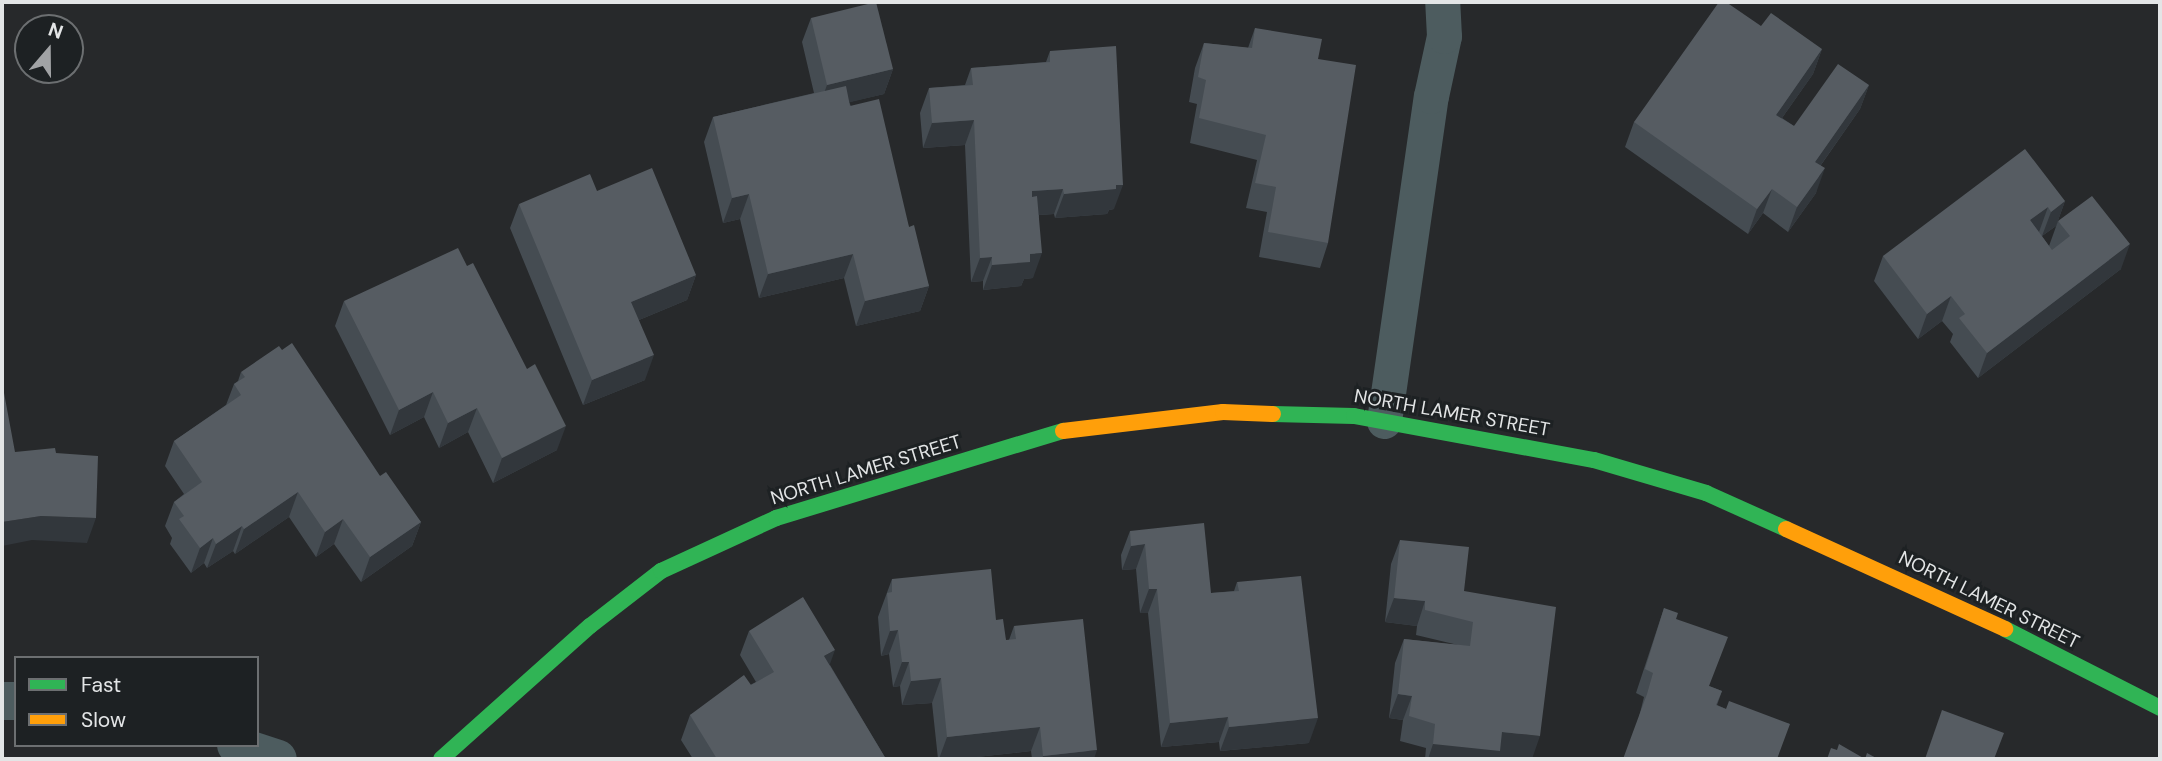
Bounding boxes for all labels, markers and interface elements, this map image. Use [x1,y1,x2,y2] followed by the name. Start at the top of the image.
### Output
[14,14,84,84] north arrow
[45,17,66,45] text: N
[1352,385,1552,441] street label: NORTH LAMER STREET
[768,430,964,510] street label: NORTH LAMER STREET
[1895,546,2083,654] street label: NORTH LAMER STREET
[14,656,259,747] legend
[81,671,121,699] text: Fast
[81,706,126,734] text: Slow

